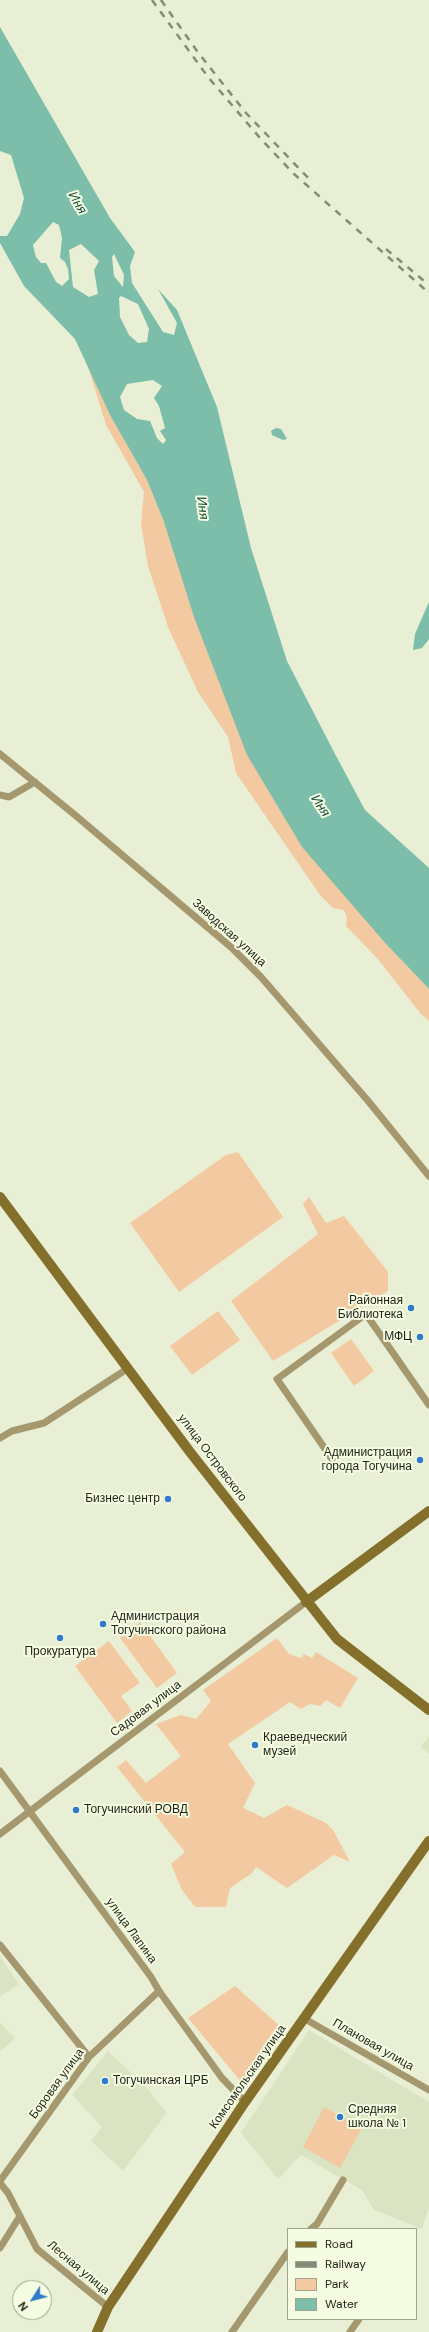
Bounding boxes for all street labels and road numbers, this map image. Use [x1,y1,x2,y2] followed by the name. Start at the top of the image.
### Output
[189,896,269,970] street label: Заводская улица
[175,1412,249,1504] street label: улица Островского
[108,1678,184,1740] street label: Садовая улица
[102,1896,160,1966] street label: улица Лапина
[330,2016,416,2074] street label: Плановая улица
[207,2022,289,2132] street label: Комсомольская улица
[27,2046,87,2122] street label: Боровая улица
[44,2238,112,2298] street label: Лесная улица

